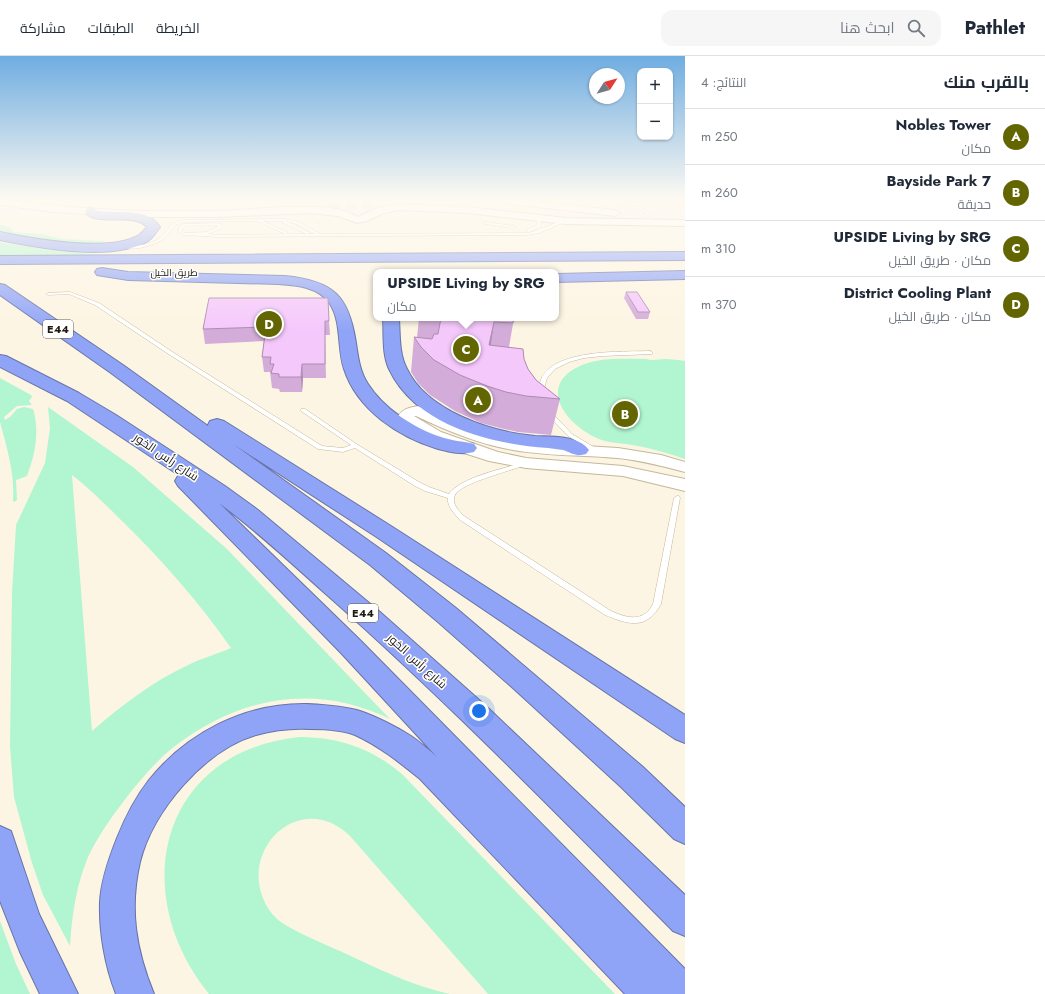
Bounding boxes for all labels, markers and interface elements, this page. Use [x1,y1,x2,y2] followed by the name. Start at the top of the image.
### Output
[661,10,941,46] search box
[965,14,1025,41] text: Pathlet
[840,17,895,39] text: ابحث هنا
[905,17,927,39] icon: search
[20,18,66,38] text: مشاركة
[88,18,134,38] text: الطبقات
[156,18,200,38] text: الخريطة
[589,68,625,104] north arrow
[637,68,673,140] map controls
[637,68,673,104] button: +
[944,70,1029,94] text: بالقرب منك
[701,73,747,92] text: النتائج: 4
[637,104,673,140] button: −
[896,114,991,136] text: Nobles Tower
[701,127,738,146] text: 250 m
[1011,127,1021,146] text: A
[962,139,991,158] text: مكان
[887,170,991,192] text: Bayside Park 7
[701,183,738,202] text: 260 m
[1012,183,1020,202] text: B
[958,195,991,214] text: حديقة
[833,226,991,248] text: UPSIDE Living by SRG
[701,239,736,258] text: 310 m
[1011,239,1021,258] text: C
[888,251,991,270] text: مكان · طريق الخيل
[150,265,198,280] street label: طريق الخيل
[373,269,559,321] popup
[387,272,545,294] text: UPSIDE Living by SRG
[844,282,991,304] text: District Cooling Plant
[701,295,737,314] text: 370 m
[1011,295,1021,314] text: D
[387,297,417,316] text: مكان
[888,307,991,326] text: مكان · طريق الخيل
[256,309,282,339] pin: D
[43,320,73,338] road number: E44
[453,334,479,364] pin: C
[465,385,491,415] pin: A
[612,399,638,429] pin: B
[129,428,202,486] street label: شارع رأس الخور
[348,604,378,622] road number: E44
[382,628,451,693] street label: شارع رأس الخور
[469,701,489,721] your location

